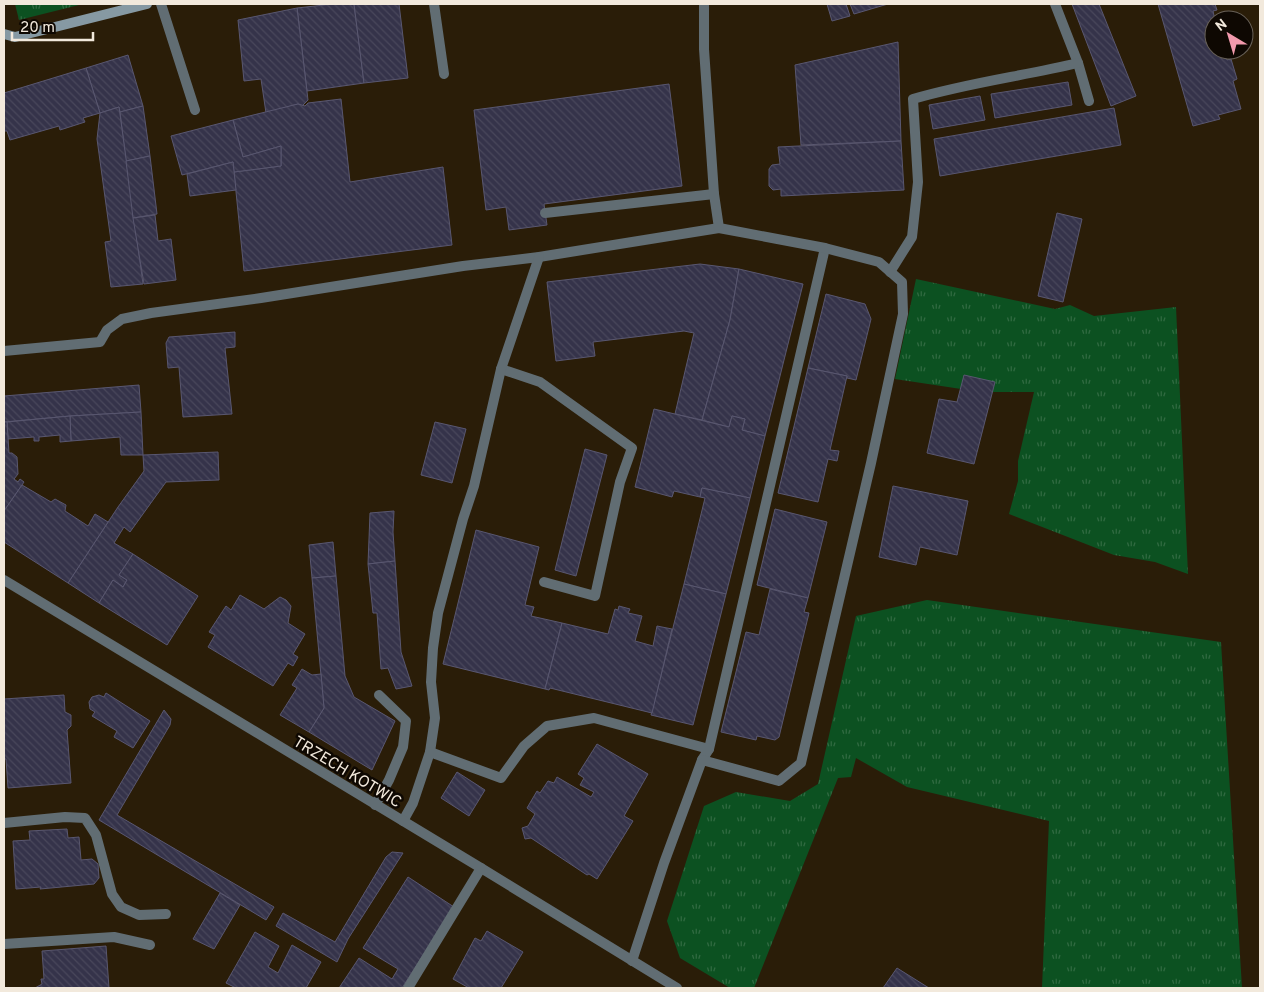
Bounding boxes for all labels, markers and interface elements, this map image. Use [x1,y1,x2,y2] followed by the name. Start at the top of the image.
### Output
[12,10,94,42] scale bar
[1204,10,1254,60] north arrow
[1213,16,1231,36] text: N
[20,19,55,38] text: 20 m
[289,733,405,813] street label: TRZECH KOTWIC

